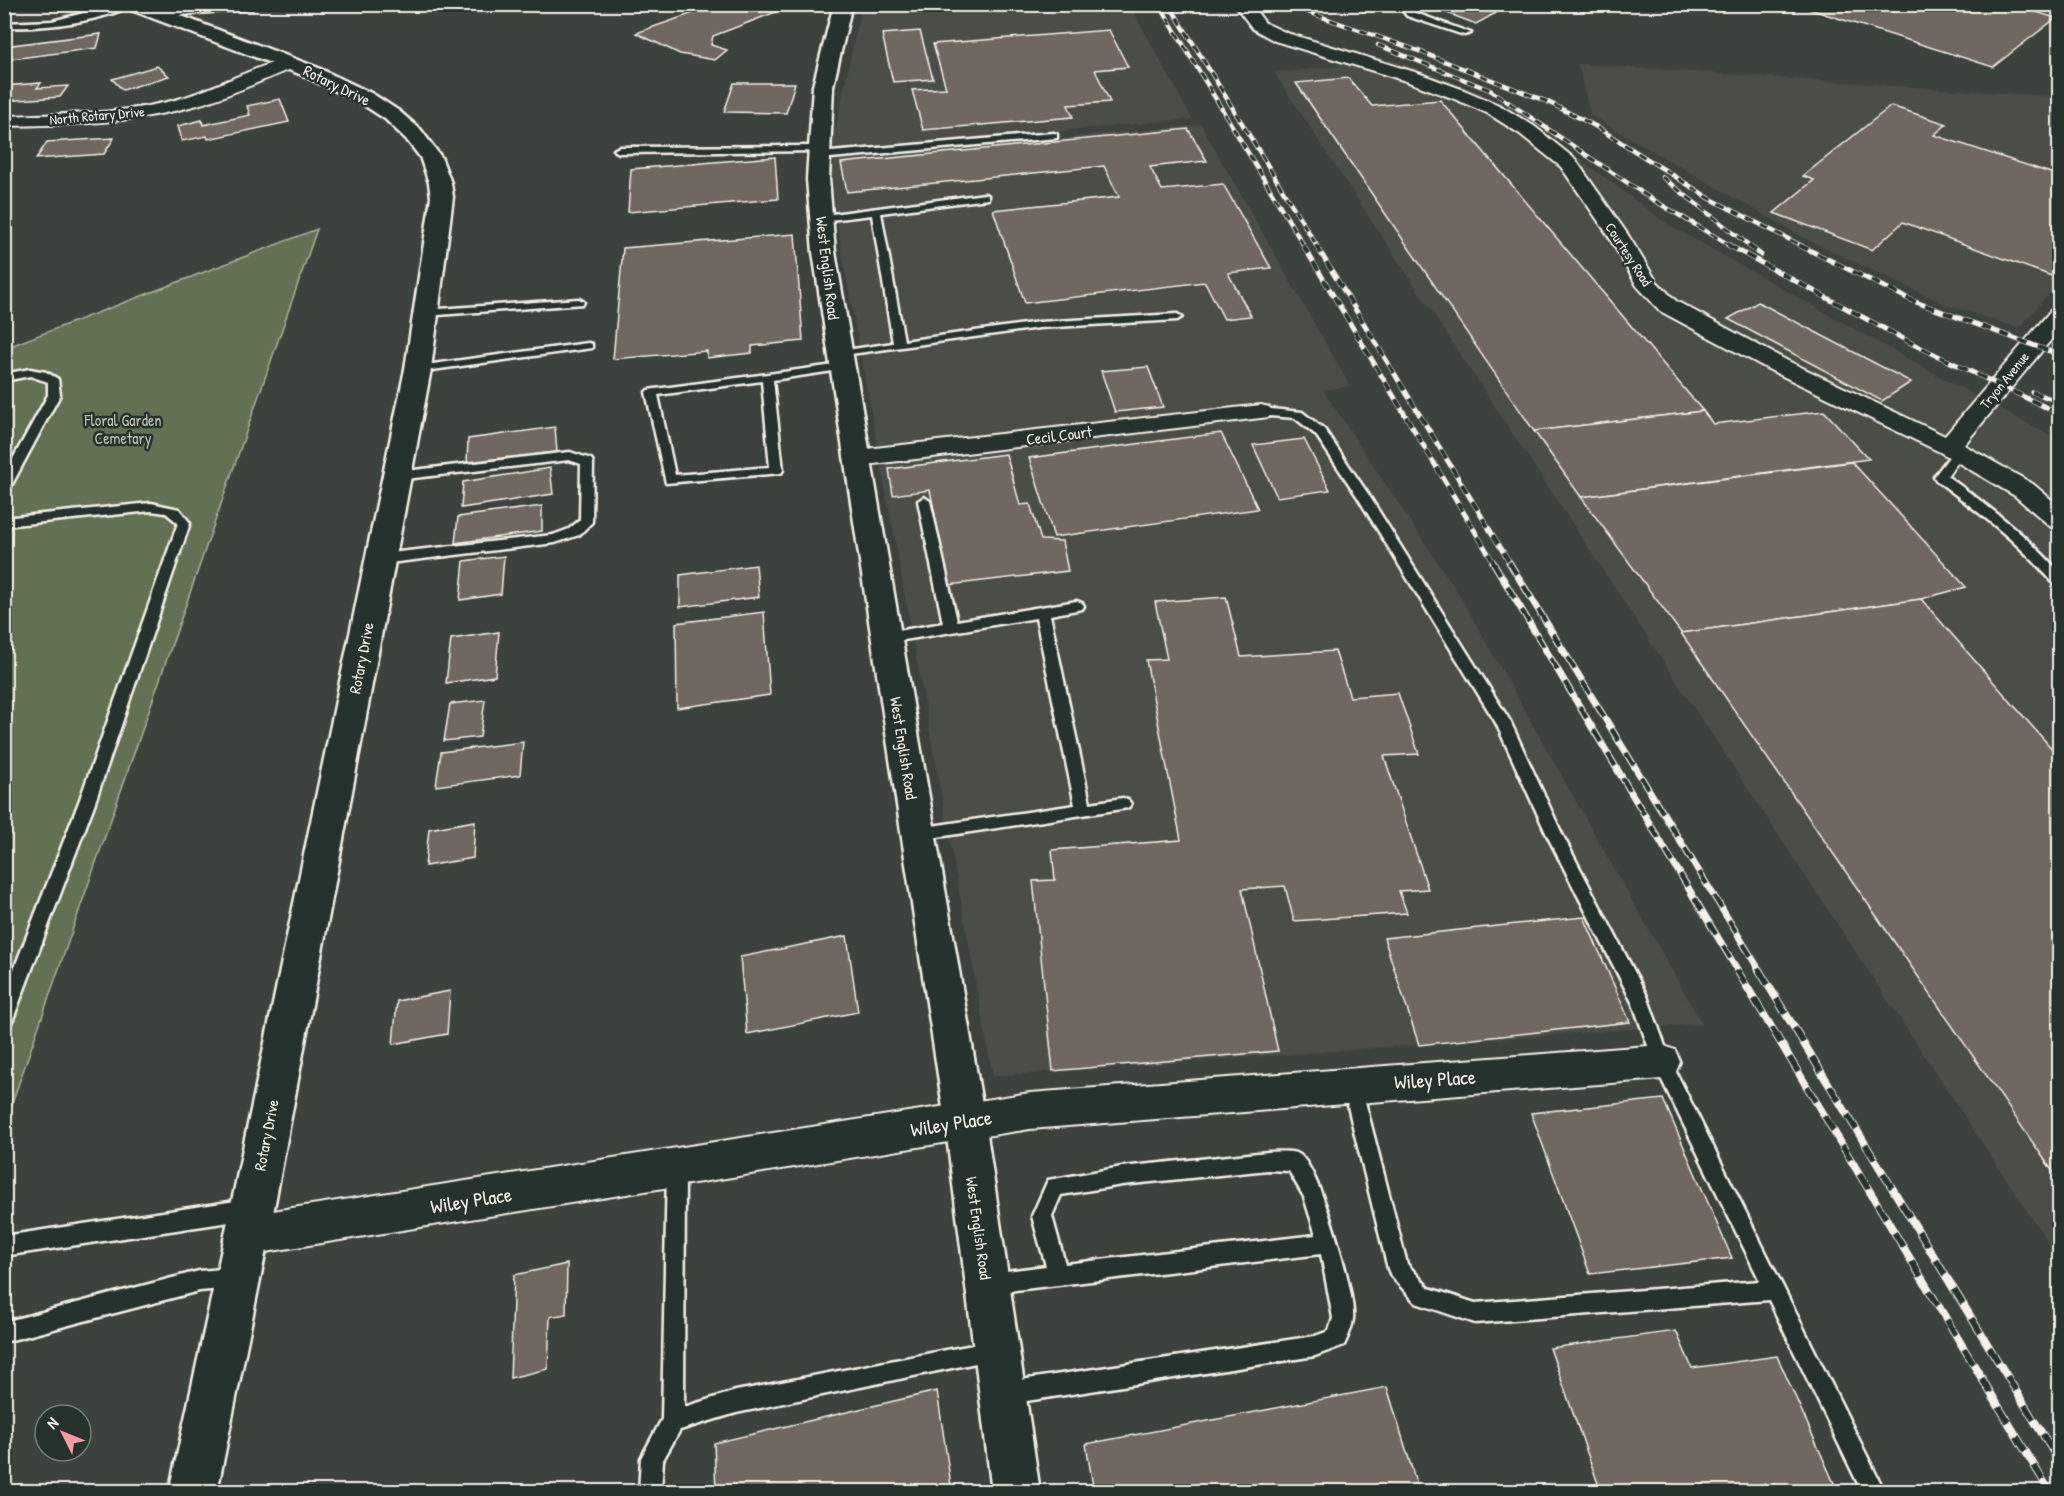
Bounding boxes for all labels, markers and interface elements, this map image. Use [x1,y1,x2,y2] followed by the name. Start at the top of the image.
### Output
[300,59,375,111] street label: Rotary Drive
[49,101,146,130] street label: North Rotary Drive
[811,215,845,321] street label: West English Road
[1601,219,1657,290] street label: Courtesy Road
[1975,347,2034,413] street label: Tryon Avenue
[83,409,162,449] park label: Floral Garden Cemetary
[1025,420,1094,450] street label: Cecil Court
[343,620,379,696] street label: Rotary Drive
[885,695,923,801] street label: West English Road
[1393,1063,1477,1095] street label: Wiley Place
[248,1097,284,1173] street label: Rotary Drive
[909,1103,993,1143] street label: Wiley Place
[961,1175,997,1281] street label: West English Road
[429,1180,513,1220] street label: Wiley Place
[33,1403,93,1463] north arrow
[41,1412,63,1433] text: N

